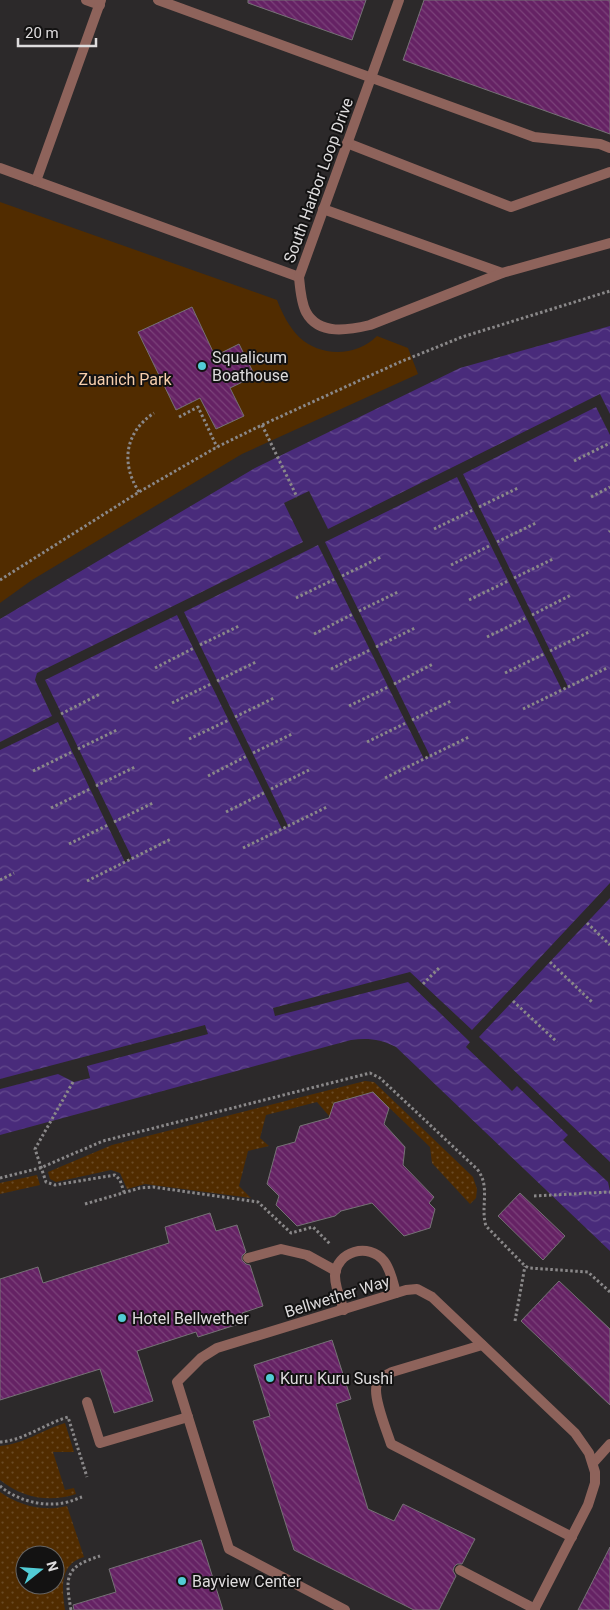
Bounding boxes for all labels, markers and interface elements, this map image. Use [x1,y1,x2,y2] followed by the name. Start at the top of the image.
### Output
[18,15,95,47] scale bar
[25,24,59,42] text: 20 m
[280,95,357,265] street label: South Harbor Loop Drive
[212,348,289,385] place label: Squalicum Boathouse
[196,360,208,372] marker: Squalicum Boathouse
[78,370,172,389] park label: Zuanich Park
[282,1271,392,1321] street label: Bellwether Way
[132,1309,249,1328] place label: Hotel Bellwether
[116,1312,128,1324] marker: Hotel Bellwether
[280,1369,393,1388] place label: Kuru Kuru Sushi
[264,1372,276,1384] marker: Kuru Kuru Sushi
[15,1545,65,1595] north arrow
[43,1559,62,1573] text: N
[192,1572,302,1591] place label: Bayview Center
[176,1575,188,1587] marker: Bayview Center

